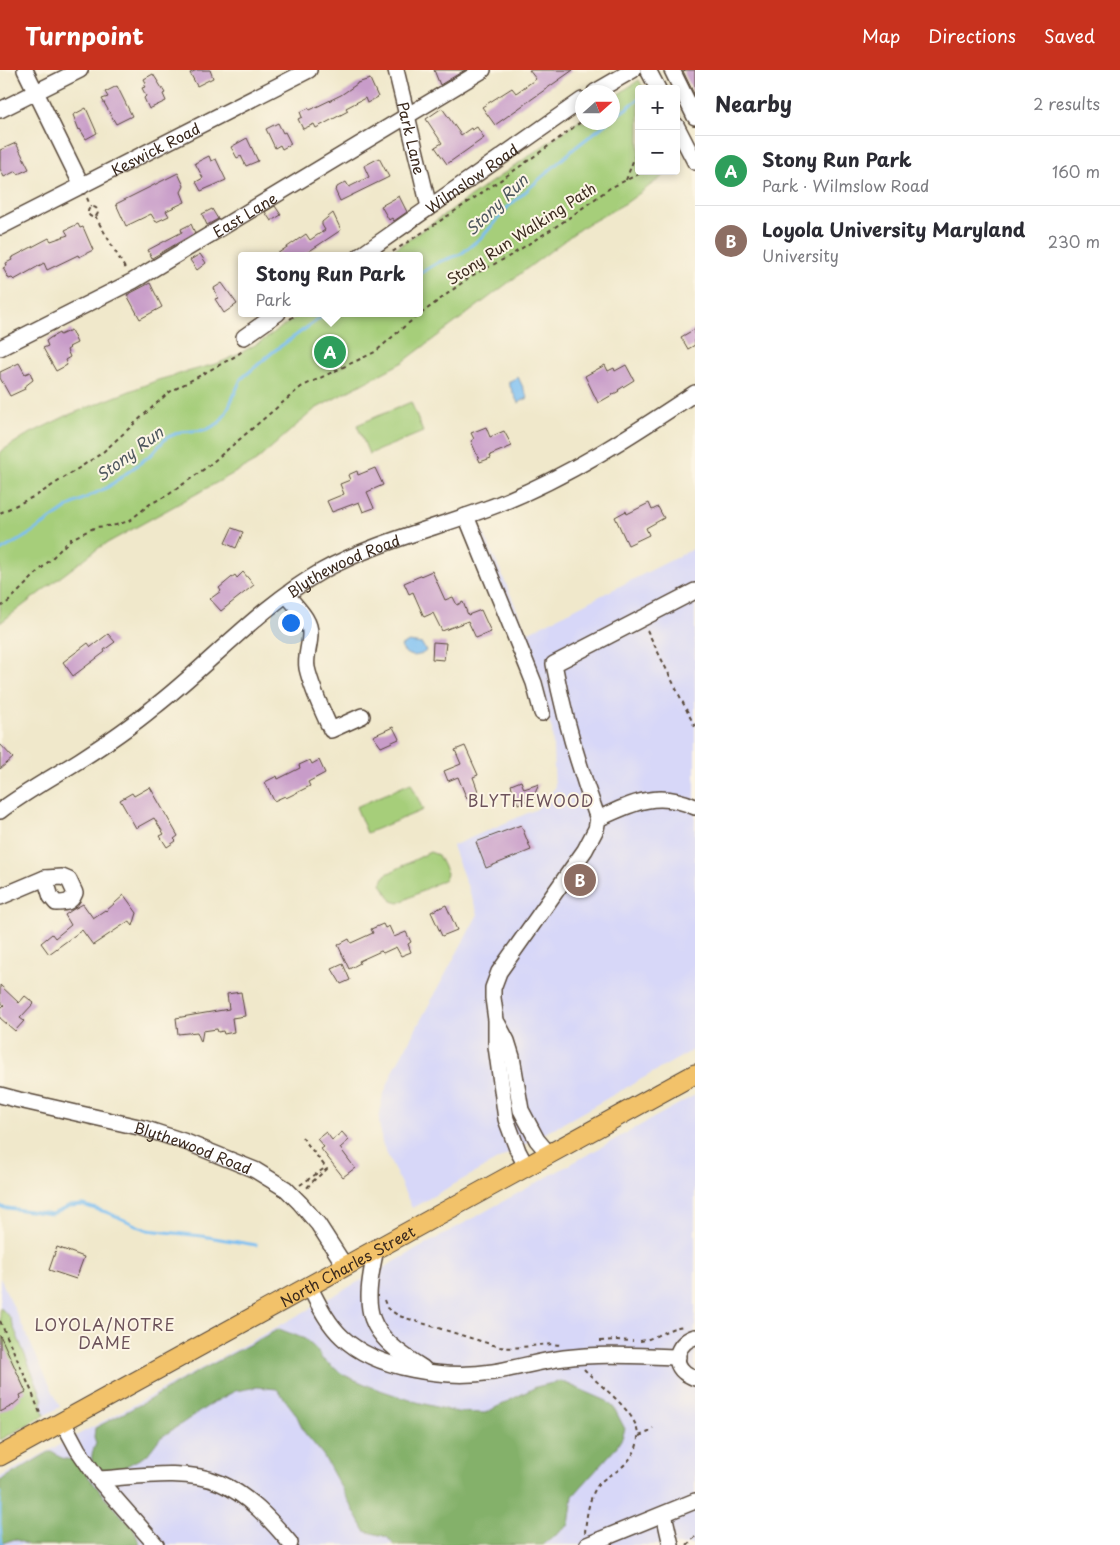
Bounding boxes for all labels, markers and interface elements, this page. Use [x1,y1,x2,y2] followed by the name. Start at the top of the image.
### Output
[25,17,144,53] text: Turnpoint
[862,22,900,49] text: Map
[928,22,1016,49] text: Directions
[1044,22,1095,49] text: Saved
[575,85,620,130] north arrow
[635,85,680,175] map controls
[635,85,680,130] button: +
[715,87,792,119] text: Nearby
[1033,91,1100,115] text: 2 results
[393,99,432,177] street label: Park Lane
[107,116,204,180] street label: Keswick Road
[635,130,680,175] button: −
[420,137,522,219] street label: Wilmslow Road
[762,145,912,173] text: Stony Run Park
[725,159,737,183] text: A
[1052,159,1100,183] text: 160 m
[459,167,534,240] water label: Stony Run
[762,173,929,197] text: Park · Wilmslow Road
[442,176,600,290] street label: Stony Run Walking Path
[208,185,281,242] street label: East Lane
[762,215,1025,243] text: Loyola University Maryland
[726,229,736,253] text: B
[1048,229,1100,253] text: 230 m
[762,243,839,267] text: University
[238,252,423,317] popup
[256,259,405,287] text: Stony Run Park
[256,287,291,311] text: Park
[314,333,346,371] pin: A
[90,419,169,486] water label: Stony Run
[281,528,403,603] street label: Blythewood Road
[278,610,304,636] your location
[468,788,594,812] district label: BLYTHEWOOD
[564,861,596,899] pin: B
[132,1115,255,1179] street label: Blythewood Road
[275,1219,419,1312] street label: North Charles Street
[35,1312,175,1354] district label: LOYOLA/NOTRE DAME

